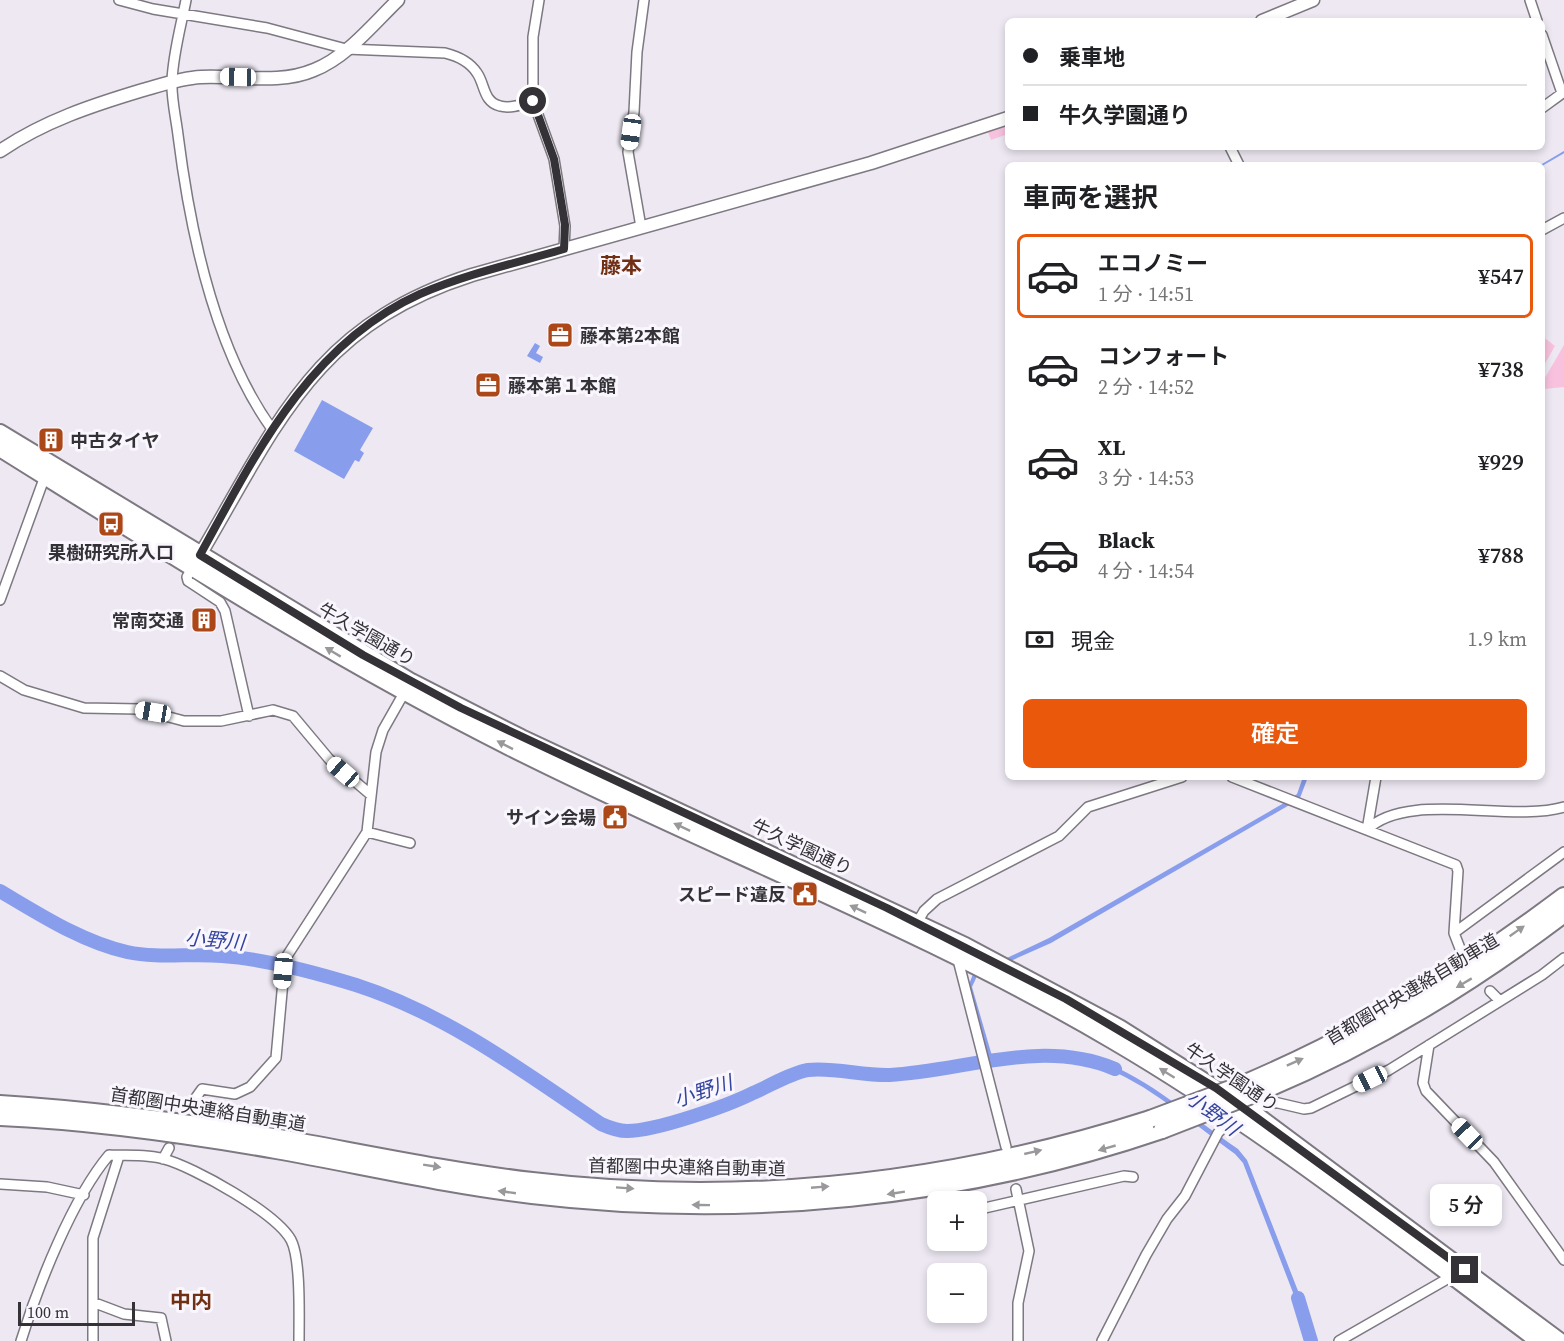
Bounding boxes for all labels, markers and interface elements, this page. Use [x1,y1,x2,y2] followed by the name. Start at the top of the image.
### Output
[1059,42,1125,72] text: 乗車地
[220,68,256,86] car
[519,87,546,114] route start
[1059,100,1191,130] text: 牛久学園通り
[620,113,642,151] car
[1023,179,1158,216] text: 車両を選択
[1098,248,1208,278] text: エコノミー
[1026,249,1080,303] icon: car
[600,251,642,280] district label: 藤本
[1478,261,1524,291] text: ¥547
[1098,280,1194,308] text: 1 分 · 14:51
[545,320,575,350] office icon: 藤本第2本館
[580,323,680,348] place label: 藤本第2本館
[1098,341,1229,371] text: コンフォート
[1026,342,1080,396] icon: car
[1478,354,1524,384] text: ¥738
[473,370,503,400] office icon: 藤本第１本館
[508,373,616,398] place label: 藤本第１本館
[1098,373,1194,401] text: 2 分 · 14:52
[36,425,66,455] building icon: 中古タイヤ
[70,428,159,453] place label: 中古タイヤ
[1098,432,1125,462] text: XL
[1026,435,1080,489] icon: car
[1478,447,1524,477] text: ¥929
[1098,464,1194,492] text: 3 分 · 14:53
[96,509,126,539] bus stop icon: 果樹研究所入口
[1098,525,1155,555] text: Black
[1026,528,1080,582] icon: car
[48,540,174,565] place label: 果樹研究所入口
[1478,540,1524,570] text: ¥788
[1098,557,1194,585] text: 4 分 · 14:54
[314,596,420,672] street label: 牛久学園通り
[189,605,219,635] building icon: 常南交通
[112,608,184,633] place label: 常南交通
[1023,623,1056,656] icon: cash
[1467,625,1527,653] text: 1.9 km
[1071,626,1115,656] text: 現金
[325,647,341,658] one-way arrow
[1023,699,1527,768] button: 確定
[134,700,172,724] car
[496,740,513,749] one-way arrow
[324,753,362,791] car
[600,802,630,832] public building icon: サイン会場
[506,805,596,830] place label: サイン会場
[748,813,856,881] street label: 牛久学園通り
[673,823,690,832] one-way arrow
[790,879,820,909] public building icon: スピード違反
[678,882,786,907] place label: スピード違反
[850,905,867,914] one-way arrow
[184,923,248,957] water label: 小野川
[1508,925,1524,937] one-way arrow
[1321,927,1503,1051] street label: 首都圏中央連絡自動車道
[272,952,294,990] car
[1456,978,1473,989] one-way arrow
[1180,1036,1284,1118] street label: 牛久学園通り
[1286,1057,1303,1066] one-way arrow
[1350,1063,1390,1095] car
[670,1068,738,1114] water label: 小野川
[1159,1068,1175,1079] one-way arrow
[108,1081,308,1137] street label: 首都圏中央連絡自動車道
[1181,1084,1247,1143] water label: 小野川
[1448,1115,1486,1153] car
[1098,1144,1116,1153] one-way arrow
[1024,1147,1042,1157] one-way arrow
[588,1153,786,1181] street label: 首都圏中央連絡自動車道
[422,1161,441,1170] one-way arrow
[811,1182,830,1192] one-way arrow
[1429,1183,1501,1225] callout: 5 分
[616,1184,635,1193] one-way arrow
[497,1187,516,1196] one-way arrow
[886,1188,905,1197] one-way arrow
[927,1191,987,1323] map controls
[927,1191,987,1251] button: +
[1449,1191,1483,1219] text: 5 分
[692,1200,711,1210] one-way arrow
[1451,1256,1478,1283] route end
[927,1263,987,1323] button: −
[170,1286,212,1315] district label: 中内
[18,1299,135,1326] scale bar
[27,1301,69,1323] text: 100 m

